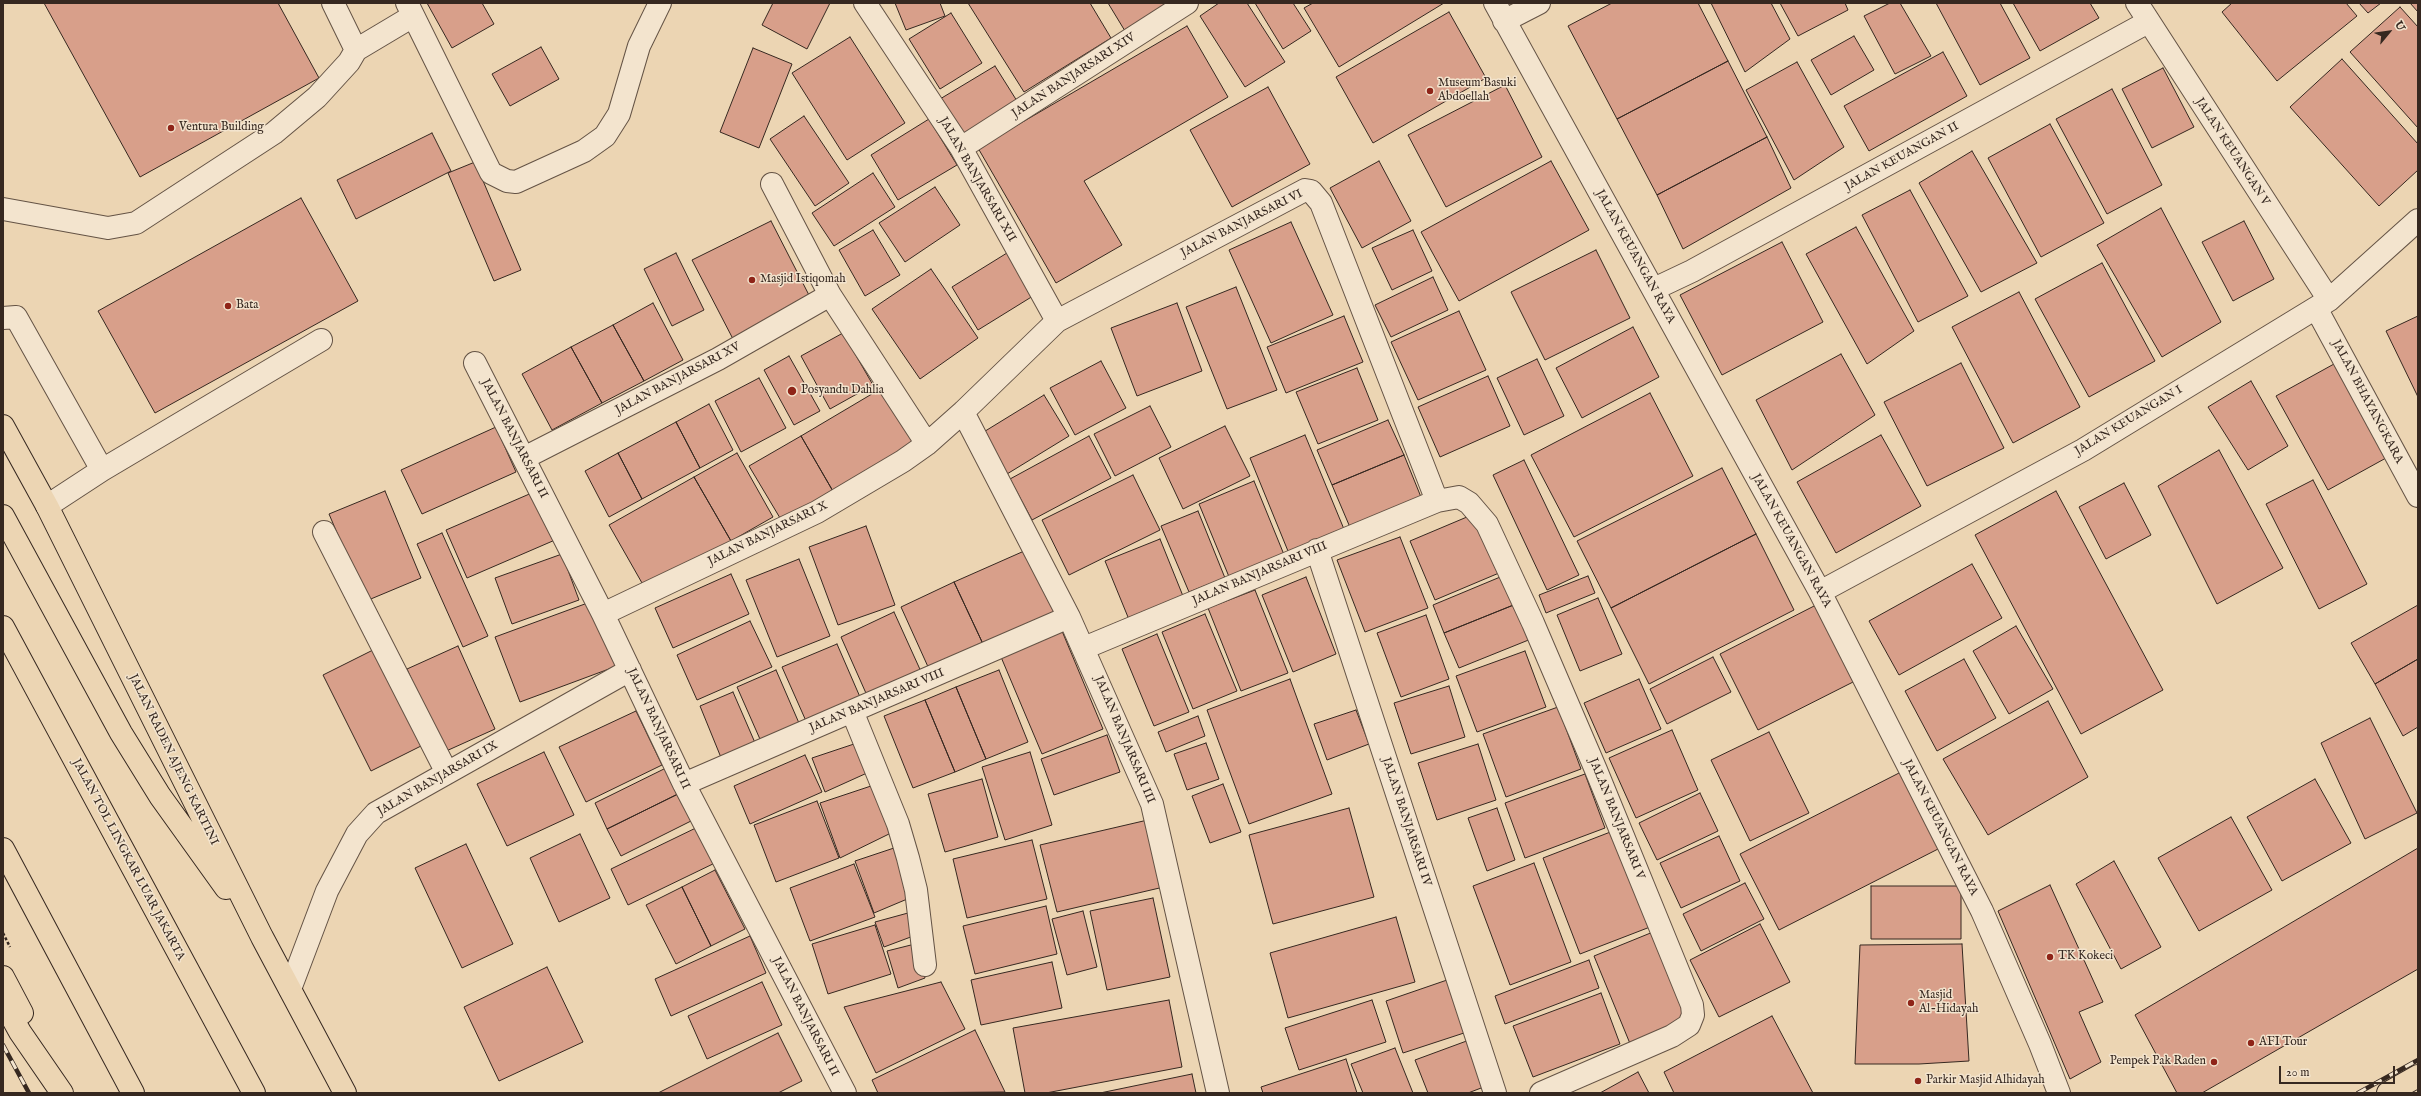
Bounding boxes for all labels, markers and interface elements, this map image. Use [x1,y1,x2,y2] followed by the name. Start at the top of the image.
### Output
[2369,12,2409,52] north arrow
[2391,19,2408,34] text: U
[1010,31,1138,121] street label: JALAN BANJARSARI XIV
[1438,77,1516,105] place label: Museum Basuki Abdoellah
[1425,86,1435,96] marker: Museum Basuki Abdoellah
[2192,95,2272,209] street label: JALAN KEUANGAN V
[935,115,1019,245] street label: JALAN BANJARSARI XII
[1843,120,1961,194] street label: JALAN KEUANGAN II
[179,121,264,135] place label: Ventura Building
[166,123,176,133] marker: Ventura Building
[1179,187,1305,261] street label: JALAN BANJARSARI VI
[1592,188,1678,326] street label: JALAN KEUANGAN RAYA
[760,273,846,287] place label: Masjid Istiqomah
[747,275,757,285] marker: Masjid Istiqomah
[236,299,258,313] place label: Bata
[223,301,233,311] marker: Bata
[2328,338,2406,466] street label: JALAN BHAYANGKARA
[613,340,743,418] street label: JALAN BANJARSARI XV
[478,377,550,501] street label: JALAN BANJARSARI II
[2073,383,2185,459] street label: JALAN KEUANGAN I
[801,384,884,398] place label: Posyandu Dahlia
[786,385,798,397] marker: Posyandu Dahlia
[1748,472,1834,610] street label: JALAN KEUANGAN RAYA
[706,499,830,569] street label: JALAN BANJARSARI X
[1190,539,1330,609] street label: JALAN BANJARSARI VIII
[624,666,692,792] street label: JALAN BANJARSARI II
[807,666,947,736] street label: JALAN BANJARSARI VIII
[125,672,221,848] street label: JALAN RADEN AJENG KARTINI
[1091,674,1157,806] street label: JALAN BANJARSARI III
[375,739,501,819] street label: JALAN BANJARSARI IX
[1378,756,1434,888] street label: JALAN BANJARSARI IV
[1585,756,1647,882] street label: JALAN BANJARSARI V
[68,757,188,963] street label: JALAN TOL LINGKAR LUAR JAKARTA
[1899,758,1981,898] street label: JALAN KEUANGAN RAYA
[2058,950,2113,964] place label: TK Kokeci
[2045,952,2055,962] marker: TK Kokeci
[769,955,841,1079] street label: JALAN BANJARSARI II
[1919,989,1978,1017] place label: Masjid Al-Hidayah
[1906,998,1916,1008] marker: Masjid Al-Hidayah
[2259,1036,2307,1050] place label: AFI Tour
[2246,1038,2256,1048] marker: AFI Tour
[2110,1055,2206,1069] place label: Pempek Pak Raden
[2209,1057,2219,1067] marker: Pempek Pak Raden
[2281,1058,2397,1084] scale bar
[2286,1065,2309,1080] text: 20 m
[1926,1074,2045,1088] place label: Parkir Masjid Alhidayah
[1913,1076,1923,1086] marker: Parkir Masjid Alhidayah

